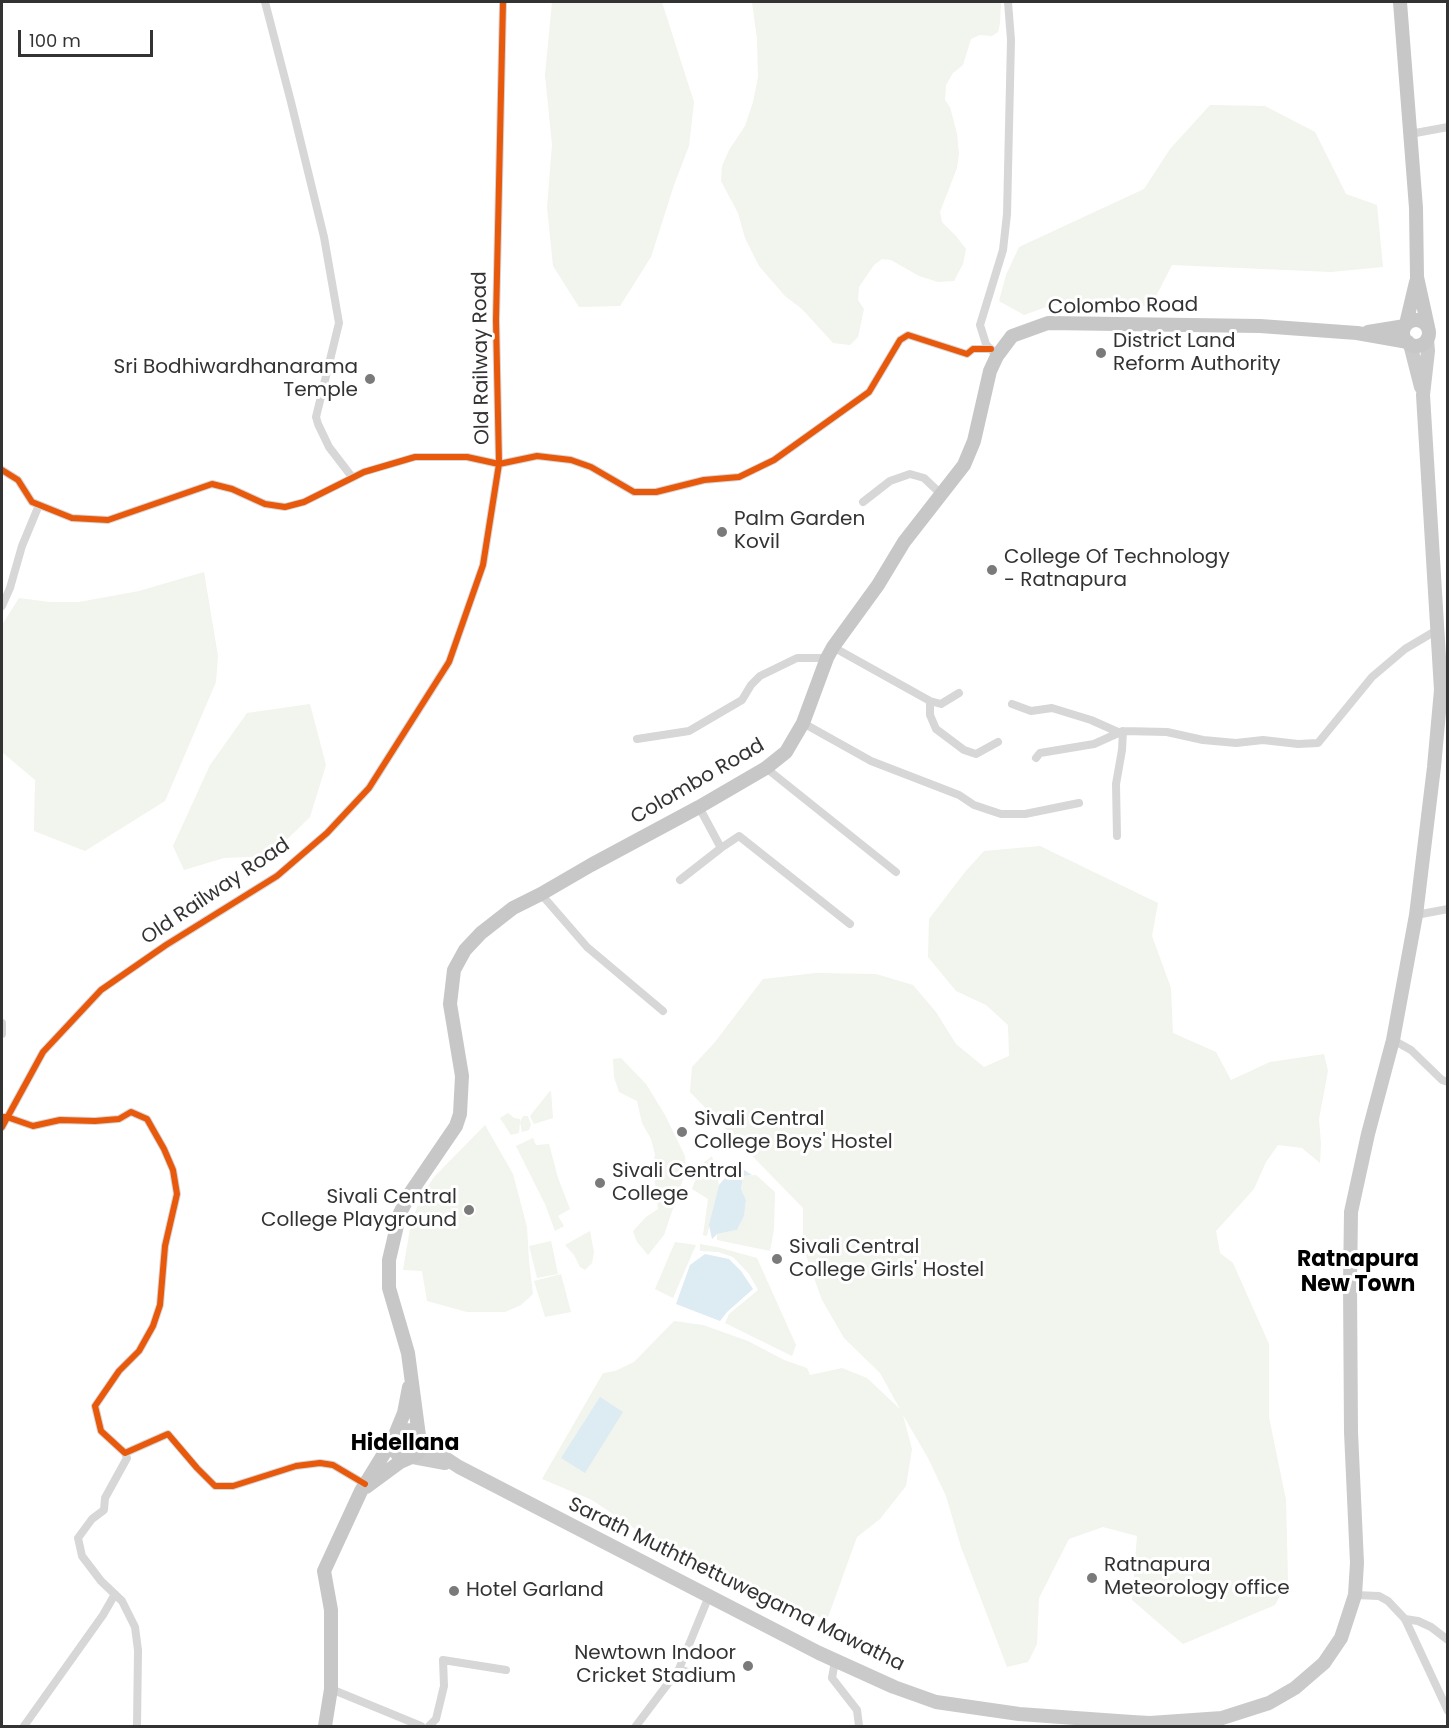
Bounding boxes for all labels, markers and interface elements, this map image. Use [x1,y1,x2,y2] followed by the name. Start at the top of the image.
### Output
[21,18,156,56] scale bar
[29,28,81,53] text: 100 m
[468,271,496,445] street label: Old Railway Road
[1048,294,1198,320] street label: Colombo Road
[1113,330,1280,377] place label: District Land Reform Authority
[1094,346,1108,360] marker: District Land Reform Authority
[114,356,358,403] place label: Sri Bodhiwardhanarama Temple
[363,372,377,386] marker: Sri Bodhiwardhanarama Temple
[734,508,865,555] place label: Palm Garden Kovil
[715,525,729,539] marker: Palm Garden Kovil
[1004,546,1230,593] place label: College Of Technology - Ratnapura
[985,563,999,577] marker: College Of Technology - Ratnapura
[627,734,769,830] street label: Colombo Road
[137,834,295,950] street label: Old Railway Road
[694,1108,893,1155] place label: Sivali Central College Boys' Hostel
[675,1125,689,1139] marker: Sivali Central College Boys' Hostel
[612,1160,742,1207] place label: Sivali Central College
[593,1176,607,1190] marker: Sivali Central College
[261,1186,457,1233] place label: Sivali Central College Playground
[462,1203,476,1217] marker: Sivali Central College Playground
[789,1236,984,1283] place label: Sivali Central College Girls' Hostel
[1297,1247,1419,1298] district label: Ratnapura New Town
[770,1252,784,1266] marker: Sivali Central College Girls' Hostel
[351,1431,459,1457] district label: Hidellana
[564,1493,908,1677] street label: Sarath Muththettuwegama Mawatha
[1104,1554,1290,1601] place label: Ratnapura Meteorology office
[1085,1571,1099,1585] marker: Ratnapura Meteorology office
[466,1579,604,1603] place label: Hotel Garland
[447,1584,461,1598] marker: Hotel Garland
[574,1642,736,1689] place label: Newtown Indoor Cricket Stadium
[741,1659,755,1673] marker: Newtown Indoor Cricket Stadium

